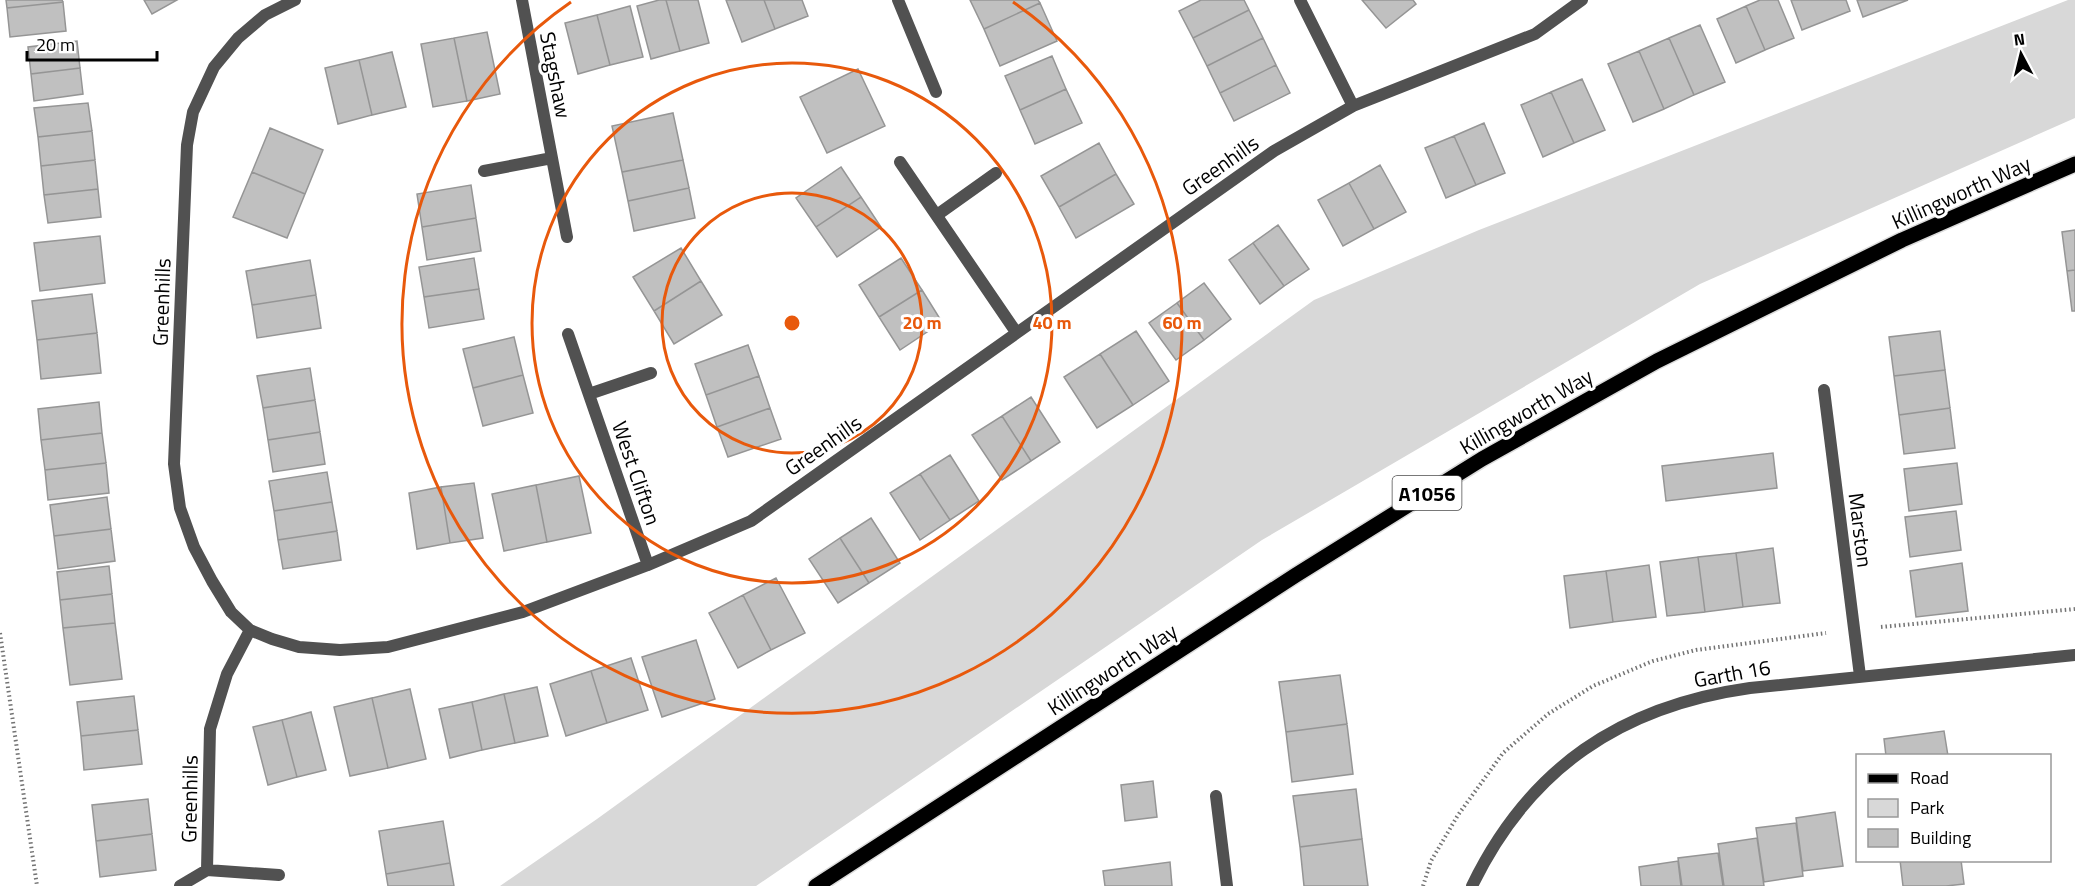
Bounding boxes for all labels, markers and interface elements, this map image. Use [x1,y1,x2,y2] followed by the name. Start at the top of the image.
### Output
[27,24,158,62] scale bar
[1991,24,2051,84] north arrow
[2012,27,2026,52] text: N
[532,29,580,121] street label: Stagshaw
[36,31,75,58] text: 20 m
[1175,127,1265,203] street label: Greenhills
[1886,147,2036,237] street label: Killingworth Way
[143,258,179,346] street label: Greenhills
[902,309,942,336] text: 20 m
[1032,309,1072,336] text: 40 m
[1162,309,1202,336] text: 60 m
[782,313,802,333] centre of rings
[1453,360,1599,462] street label: Killingworth Way
[778,407,868,483] street label: Greenhills
[604,417,670,529] street label: West Clifton
[1392,476,1462,510] road number: A1056
[1841,491,1881,569] street label: Marston
[1041,615,1183,723] street label: Killingworth Way
[1691,651,1773,695] street label: Garth 16
[1856,754,2051,862] legend
[172,755,206,843] street label: Greenhills
[1910,764,1949,791] text: Road
[1910,794,1945,821] text: Park
[1910,824,1971,851] text: Building

